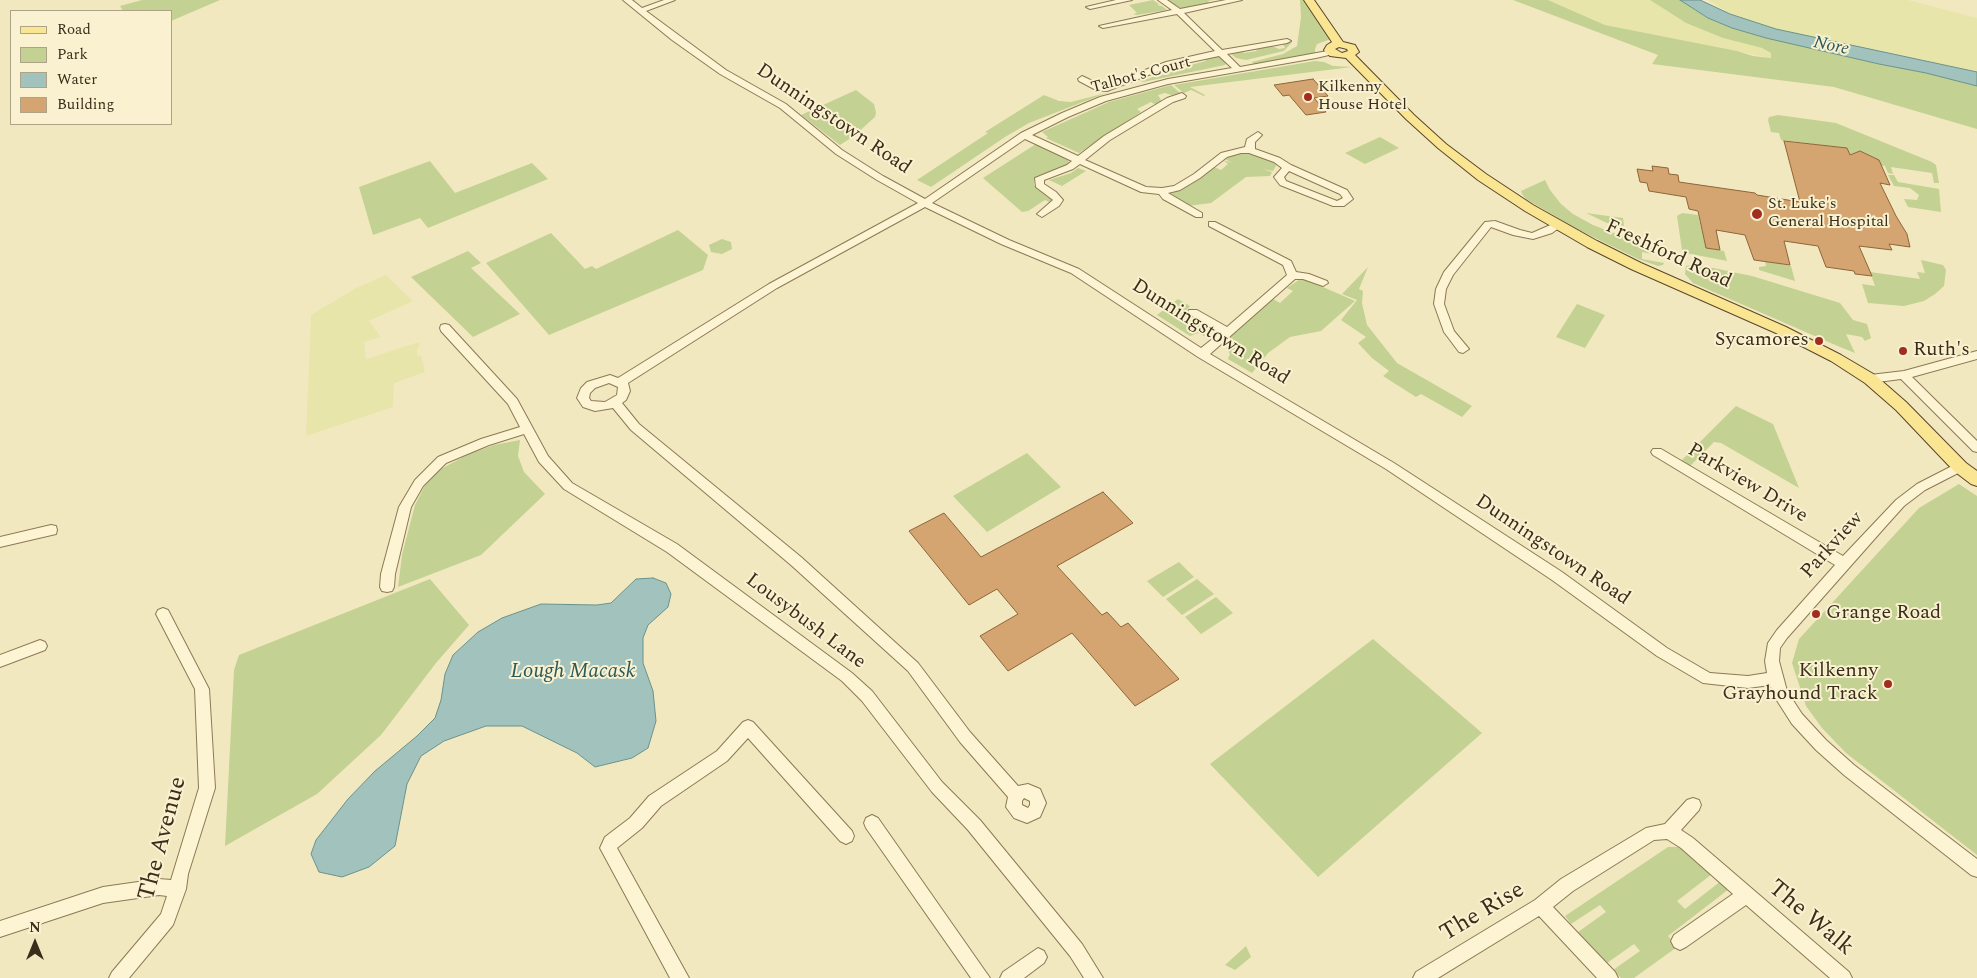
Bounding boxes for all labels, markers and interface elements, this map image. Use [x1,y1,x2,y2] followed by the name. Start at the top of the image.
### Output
[10,10,172,125] legend
[57,18,91,41] text: Road
[1811,33,1851,61] water label: Nore
[57,43,88,66] text: Park
[1089,54,1193,98] street label: Talbot's Court
[751,59,915,181] street label: Dunningstown Road
[57,68,97,91] text: Water
[1318,78,1407,116] place label: Kilkenny House Hotel
[1302,91,1314,103] marker: Kilkenny House Hotel
[57,93,114,116] text: Building
[1768,195,1889,233] place label: St. Luke's General Hospital
[1750,207,1764,221] marker: St. Luke's General Hospital
[1601,215,1735,295] street label: Freshford Road
[1127,275,1293,391] street label: Dunningstown Road
[1715,329,1809,353] place label: Sycamores
[1813,335,1825,347] marker: Sycamores
[1913,339,1970,363] place label: Ruth's
[1897,345,1909,357] marker: Ruth's
[1683,439,1811,529] street label: Parkview Drive
[1470,490,1634,612] street label: Dunningstown Road
[1797,508,1869,584] street label: Parkview
[740,569,870,675] street label: Lousybush Lane
[1826,602,1941,626] place label: Grange Road
[1810,608,1822,620] marker: Grange Road
[511,660,635,686] water label: Lough Macask
[1722,660,1878,707] place label: Kilkenny Grayhound Track
[1882,678,1894,690] marker: Kilkenny Grayhound Track
[134,774,194,904] street label: The Avenue
[1761,875,1859,963] street label: The Walk
[1436,877,1530,949] street label: The Rise
[29,917,41,938] text: N
[10,918,60,968] north arrow

